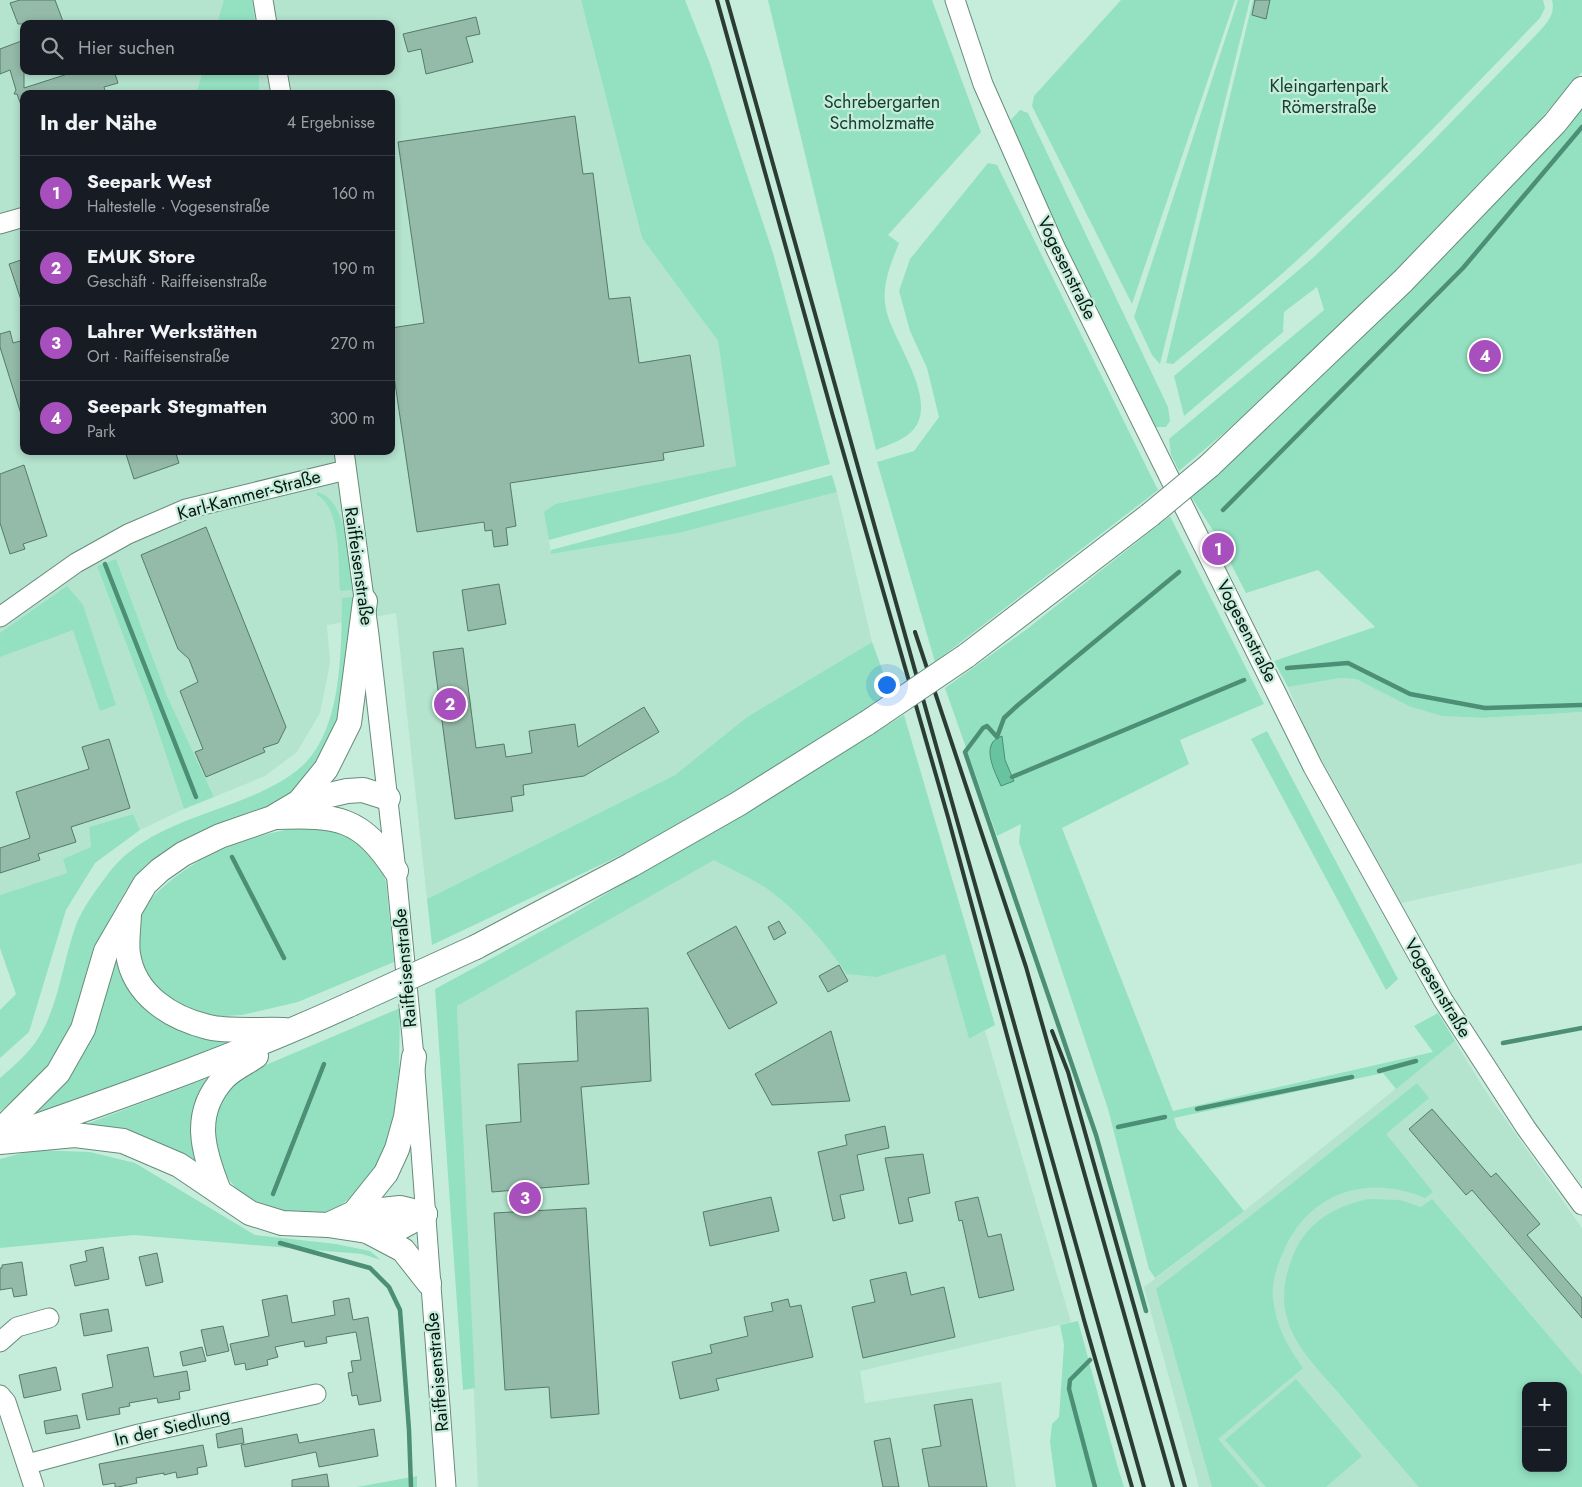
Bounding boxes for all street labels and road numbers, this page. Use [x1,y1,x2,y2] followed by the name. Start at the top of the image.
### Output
[1031,212,1103,324] street label: Vogesenstraße
[174,463,324,527] street label: Karl-Kammer-Straße
[338,505,380,627] street label: Raiffeisenstraße
[1210,575,1284,687] street label: Vogesenstraße
[387,907,423,1029] street label: Raiffeisenstraße
[1398,933,1478,1043] street label: Vogesenstraße
[419,1311,455,1433] street label: Raiffeisenstraße
[112,1401,232,1453] street label: In der Siedlung

